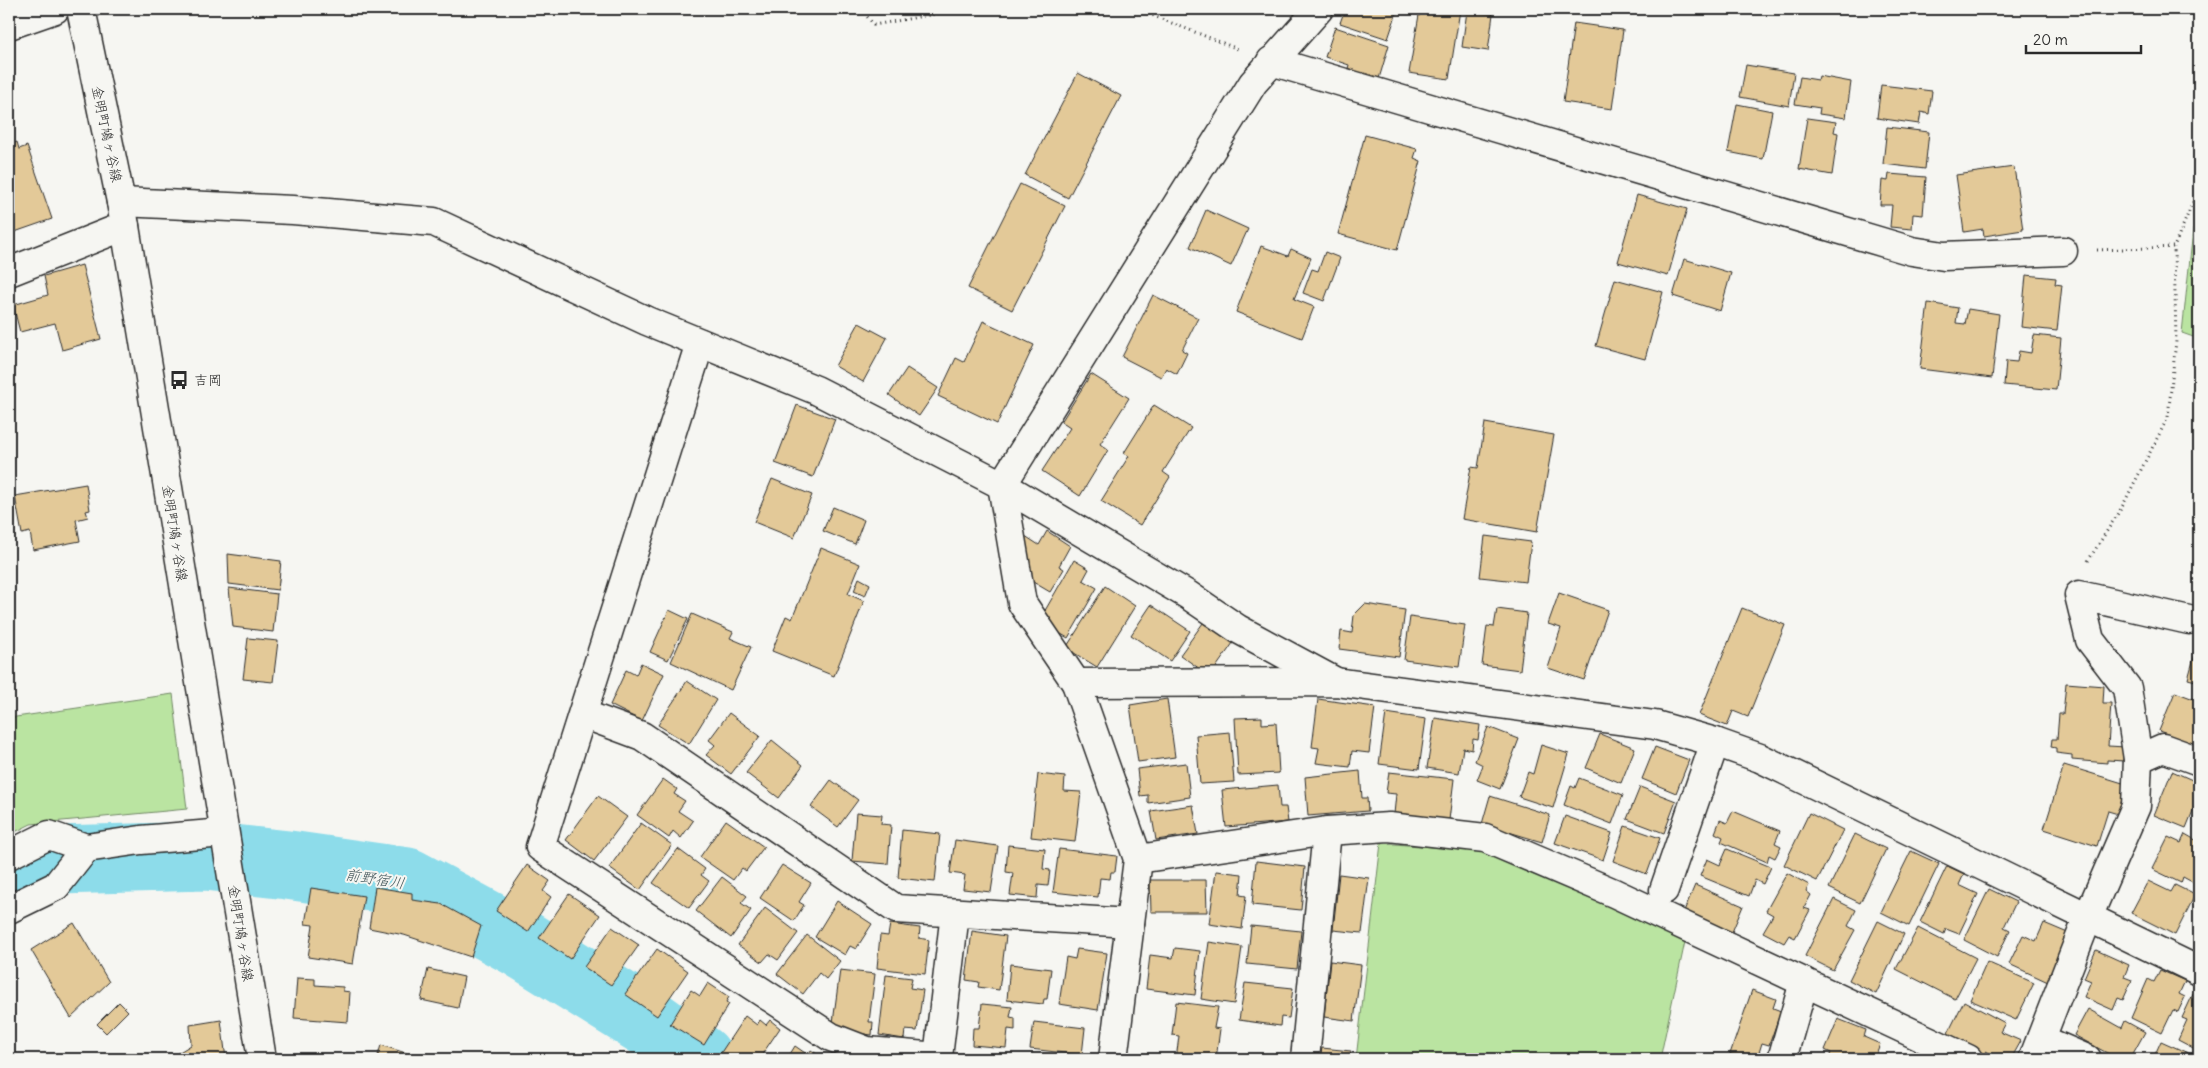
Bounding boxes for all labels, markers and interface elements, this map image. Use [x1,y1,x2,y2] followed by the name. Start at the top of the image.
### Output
[2026,22,2140,54] scale bar
[2033,30,2068,49] text: 20 m
[88,84,126,184] street label: 金明町鳩ヶ谷線
[168,369,190,391] bus stop icon: 吉岡
[194,371,222,389] place label: 吉岡
[158,483,192,583] street label: 金明町鳩ヶ谷線
[344,864,406,893] water label: 前野宿川
[224,883,258,983] street label: 金明町鳩ヶ谷線

